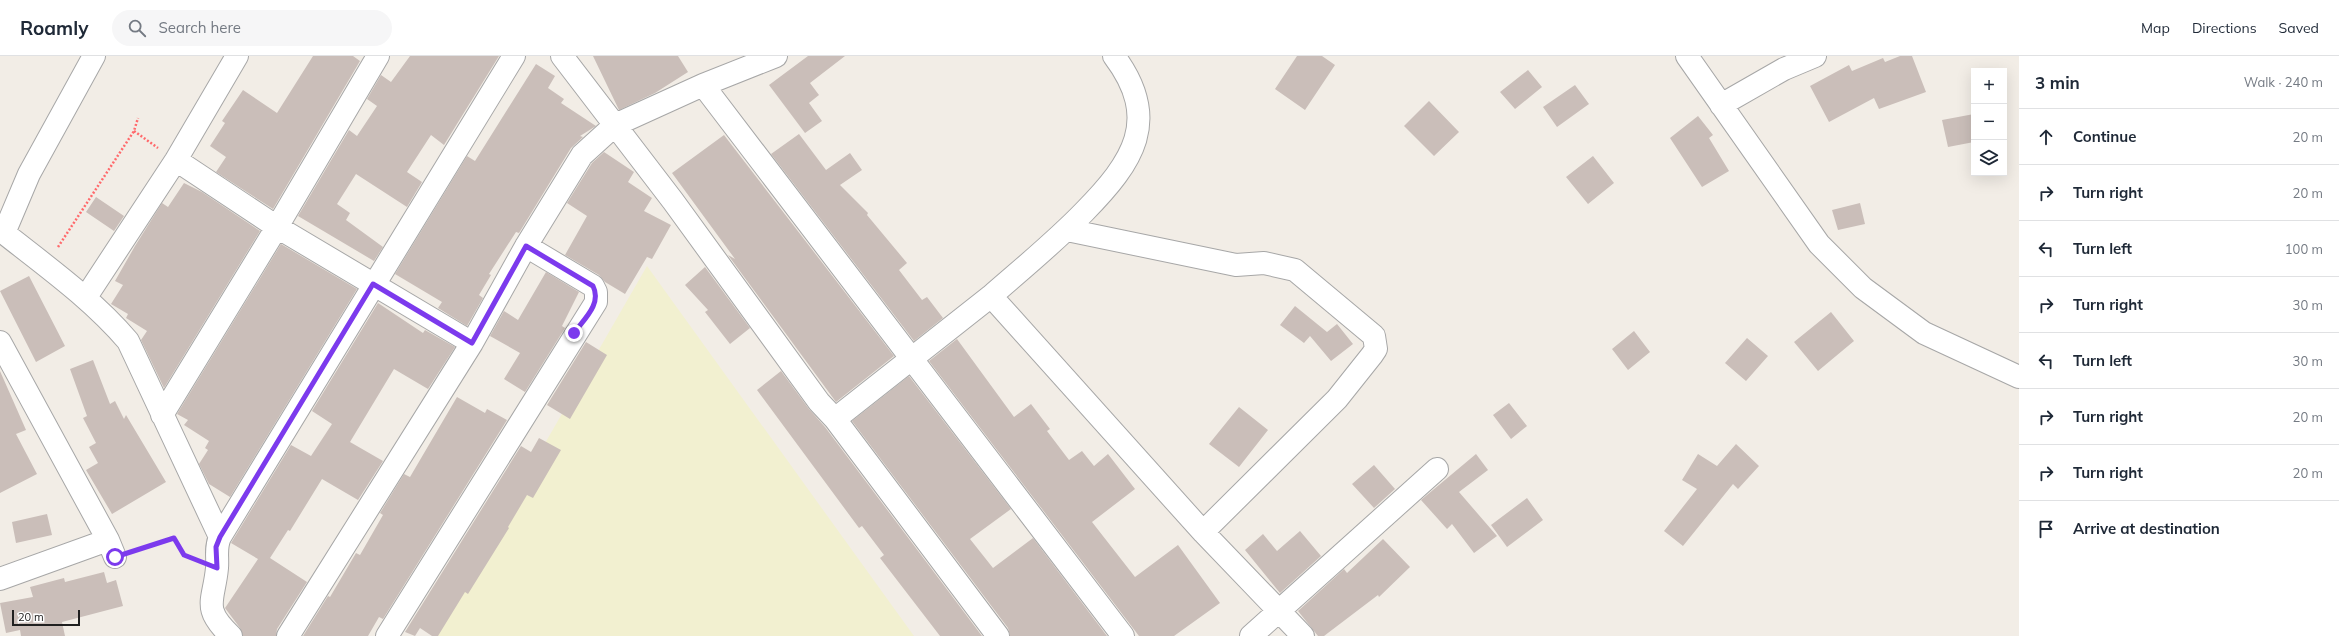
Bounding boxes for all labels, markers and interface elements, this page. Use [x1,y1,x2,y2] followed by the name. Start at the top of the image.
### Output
[112,10,392,46] search box
[20,16,88,40] text: Roamly
[126,17,148,39] icon: search
[158,18,241,37] text: Search here
[2141,19,2170,37] text: Map
[2192,19,2257,37] text: Directions
[2279,19,2319,37] text: Saved
[1971,68,2007,176] map controls
[1971,68,2007,104] button: +
[2035,72,2080,93] text: 3 min
[2244,74,2323,90] text: Walk · 240 m
[1971,104,2007,140] button: −
[2035,126,2057,148] icon: ahead
[2073,127,2136,146] text: Continue
[2293,129,2323,145] text: 20 m
[1971,140,2007,176] button: layers
[2035,182,2057,204] icon: right
[2073,183,2143,202] text: Turn right
[2293,185,2323,201] text: 20 m
[2035,238,2057,260] icon: left
[2073,239,2132,258] text: Turn left
[2285,241,2323,257] text: 100 m
[2035,294,2057,316] icon: right
[2073,295,2143,314] text: Turn right
[2293,297,2323,313] text: 30 m
[565,324,583,342] route end
[2035,350,2057,372] icon: left
[2073,351,2132,370] text: Turn left
[2293,353,2323,369] text: 30 m
[2035,406,2057,428] icon: right
[2073,407,2143,426] text: Turn right
[2293,409,2323,425] text: 20 m
[2035,462,2057,484] icon: right
[2073,463,2143,482] text: Turn right
[2293,465,2323,481] text: 20 m
[2035,518,2057,540] icon: arrive
[2073,519,2220,538] text: Arrive at destination
[106,548,124,566] route start
[12,608,80,627] scale bar
[18,610,44,624] text: 20 m

